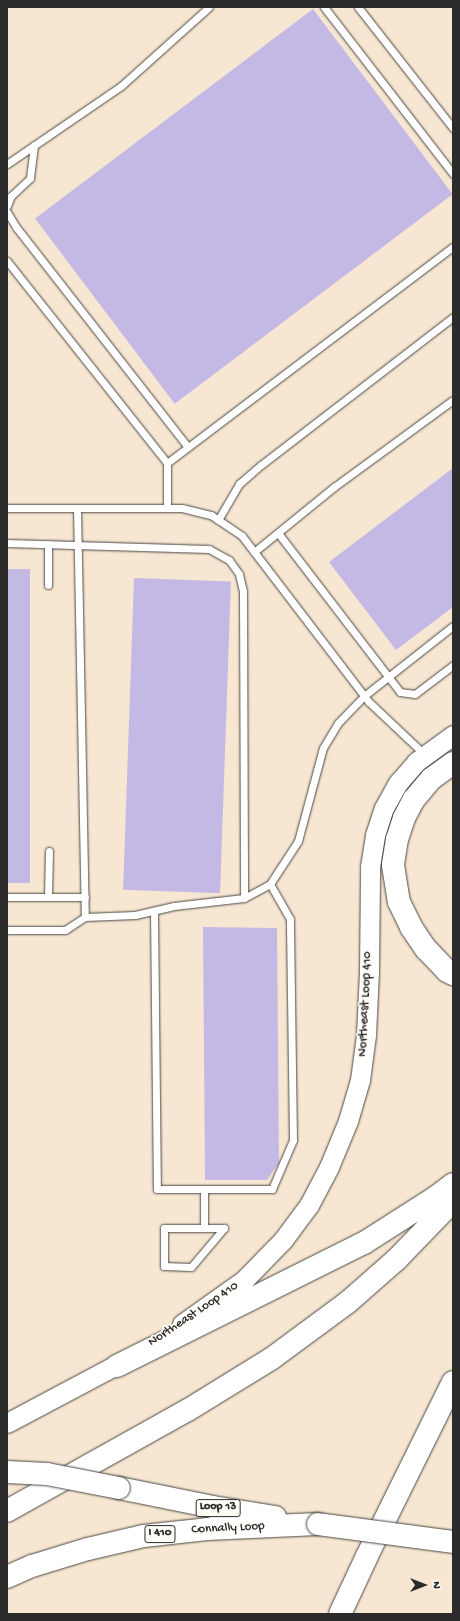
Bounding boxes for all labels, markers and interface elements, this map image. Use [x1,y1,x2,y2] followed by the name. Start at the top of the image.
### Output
[355,951,377,1057] street label: Northeast Loop 410
[146,1279,242,1351] street label: Northeast Loop 410
[195,1498,241,1518] road number: Loop 13
[191,1519,265,1539] street label: Connally Loop
[144,1524,176,1544] road number: I 410
[404,1565,444,1605] north arrow
[430,1581,442,1589] text: N

